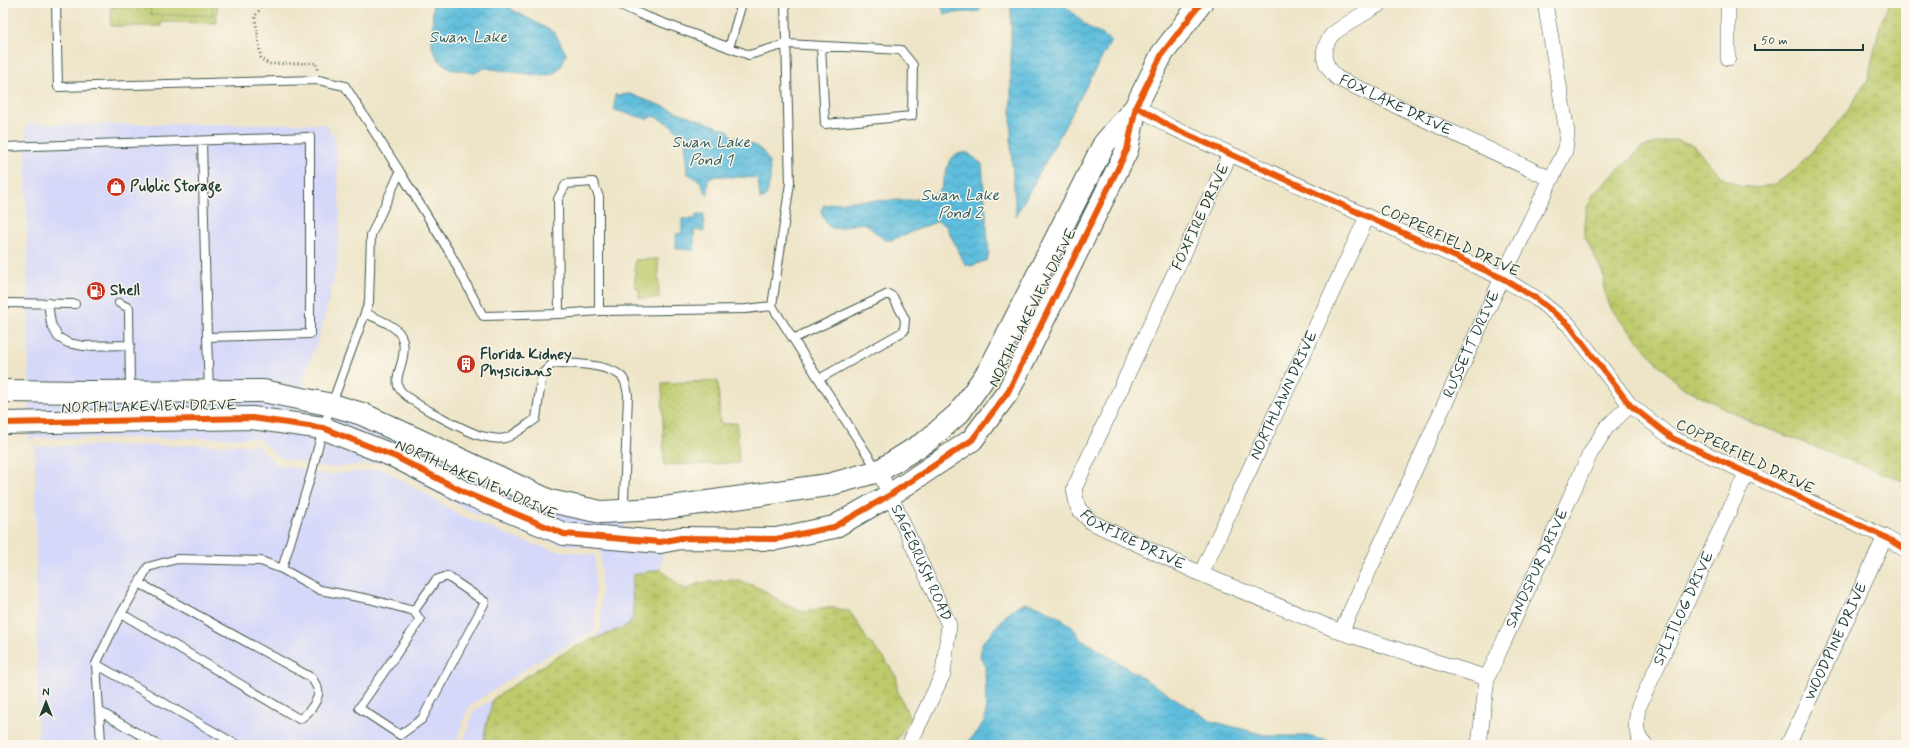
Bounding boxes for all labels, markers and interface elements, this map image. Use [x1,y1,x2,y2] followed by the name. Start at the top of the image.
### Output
[1755,26,1863,52] scale bar
[429,27,508,48] water label: Swan Lake
[1761,33,1788,49] text: 50 m
[1336,70,1455,141] street label: FOX LAKE DRIVE
[672,132,751,171] water label: Swan Lake Pond 1
[1168,160,1235,274] street label: FOXFIRE DRIVE
[105,176,127,198] shop icon: Public Storage
[130,177,222,199] place label: Public Storage
[921,185,1000,224] water label: Swan Lake Pond 2
[1377,200,1523,282] street label: COPPERFIELD DRIVE
[984,225,1082,391] street label: NORTH LAKEVIEW DRIVE
[85,280,107,302] fuel station icon: Shell
[110,281,141,301] place label: Shell
[1439,287,1505,401] street label: RUSSETT DRIVE
[1245,327,1323,463] street label: NORTHLAWN DRIVE
[480,345,572,382] place label: Florida Kidney Physicians
[455,353,477,375] building icon: Florida Kidney Physicians
[61,395,237,419] street label: NORTH LAKEVIEW DRIVE
[1672,415,1818,499] street label: COPPERFIELD DRIVE
[392,435,561,525] street label: NORTH LAKEVIEW DRIVE
[886,501,956,625] street label: SAGEBRUSH ROAD
[1501,505,1574,632] street label: SANDSPUR DRIVE
[1075,506,1189,575] street label: FOXFIRE DRIVE
[1649,548,1719,669] street label: SPLITLOG DRIVE
[1800,579,1872,704] street label: WOODPINE DRIVE
[26,682,66,722] north arrow
[42,686,50,700] text: N

